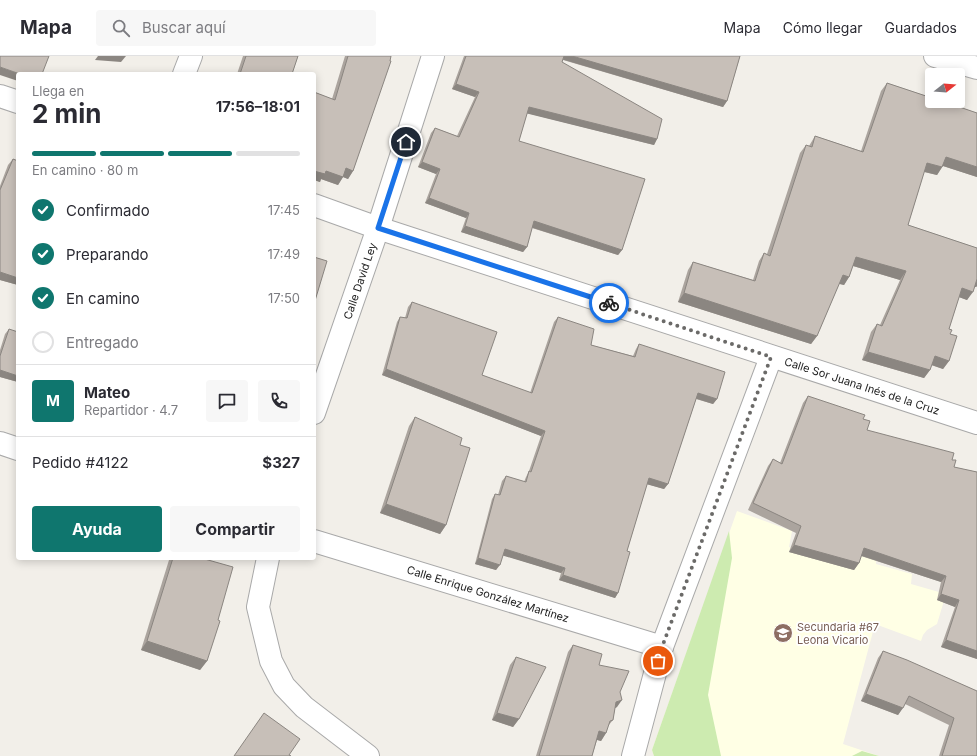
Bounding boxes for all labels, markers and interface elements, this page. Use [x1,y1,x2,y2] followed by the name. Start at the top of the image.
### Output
[96,10,376,46] search box
[20,16,72,39] text: Mapa
[110,17,132,39] icon: search
[142,18,226,37] text: Buscar aquí
[724,19,761,36] text: Mapa
[783,19,863,36] text: Cómo llegar
[885,19,957,36] text: Guardados
[925,68,965,108] north arrow
[925,68,965,108] map controls
[32,83,84,99] text: Llega en
[216,97,300,116] text: 17:56–18:01
[32,98,102,129] text: 2 min
[389,125,423,159] pin
[395,131,417,153] icon: home
[32,162,138,178] text: En camino · 80 m
[32,199,54,221] icon: check
[66,201,150,220] text: Confirmado
[268,202,300,218] text: 17:45
[340,241,380,321] street label: Calle David Ley
[32,243,54,265] icon: check
[66,245,149,264] text: Preparando
[268,246,300,262] text: 17:49
[589,283,629,323] courier
[32,287,54,309] icon: check
[66,289,140,308] text: En camino
[268,290,300,306] text: 17:50
[598,292,620,314] icon: bike
[66,333,139,352] text: Entregado
[783,354,941,418] street label: Calle Sor Juana Inés de la Cruz
[206,380,248,422] button: chat
[258,380,300,422] button: phone
[84,383,130,402] text: Mateo
[46,391,60,410] text: M
[84,402,178,418] text: Repartidor · 4.7
[32,453,129,472] text: Pedido #4122
[262,453,300,472] text: $327
[32,506,162,552] button: Ayuda
[170,506,300,552] button: Compartir
[405,563,571,625] street label: Calle Enrique González Martínez
[797,620,879,647] place label: Secundaria #67 Leona Vicario
[772,622,794,644] school or university icon: Secundaria #67 Leona Vicario
[641,644,675,678] pin
[647,650,669,672] icon: bag

